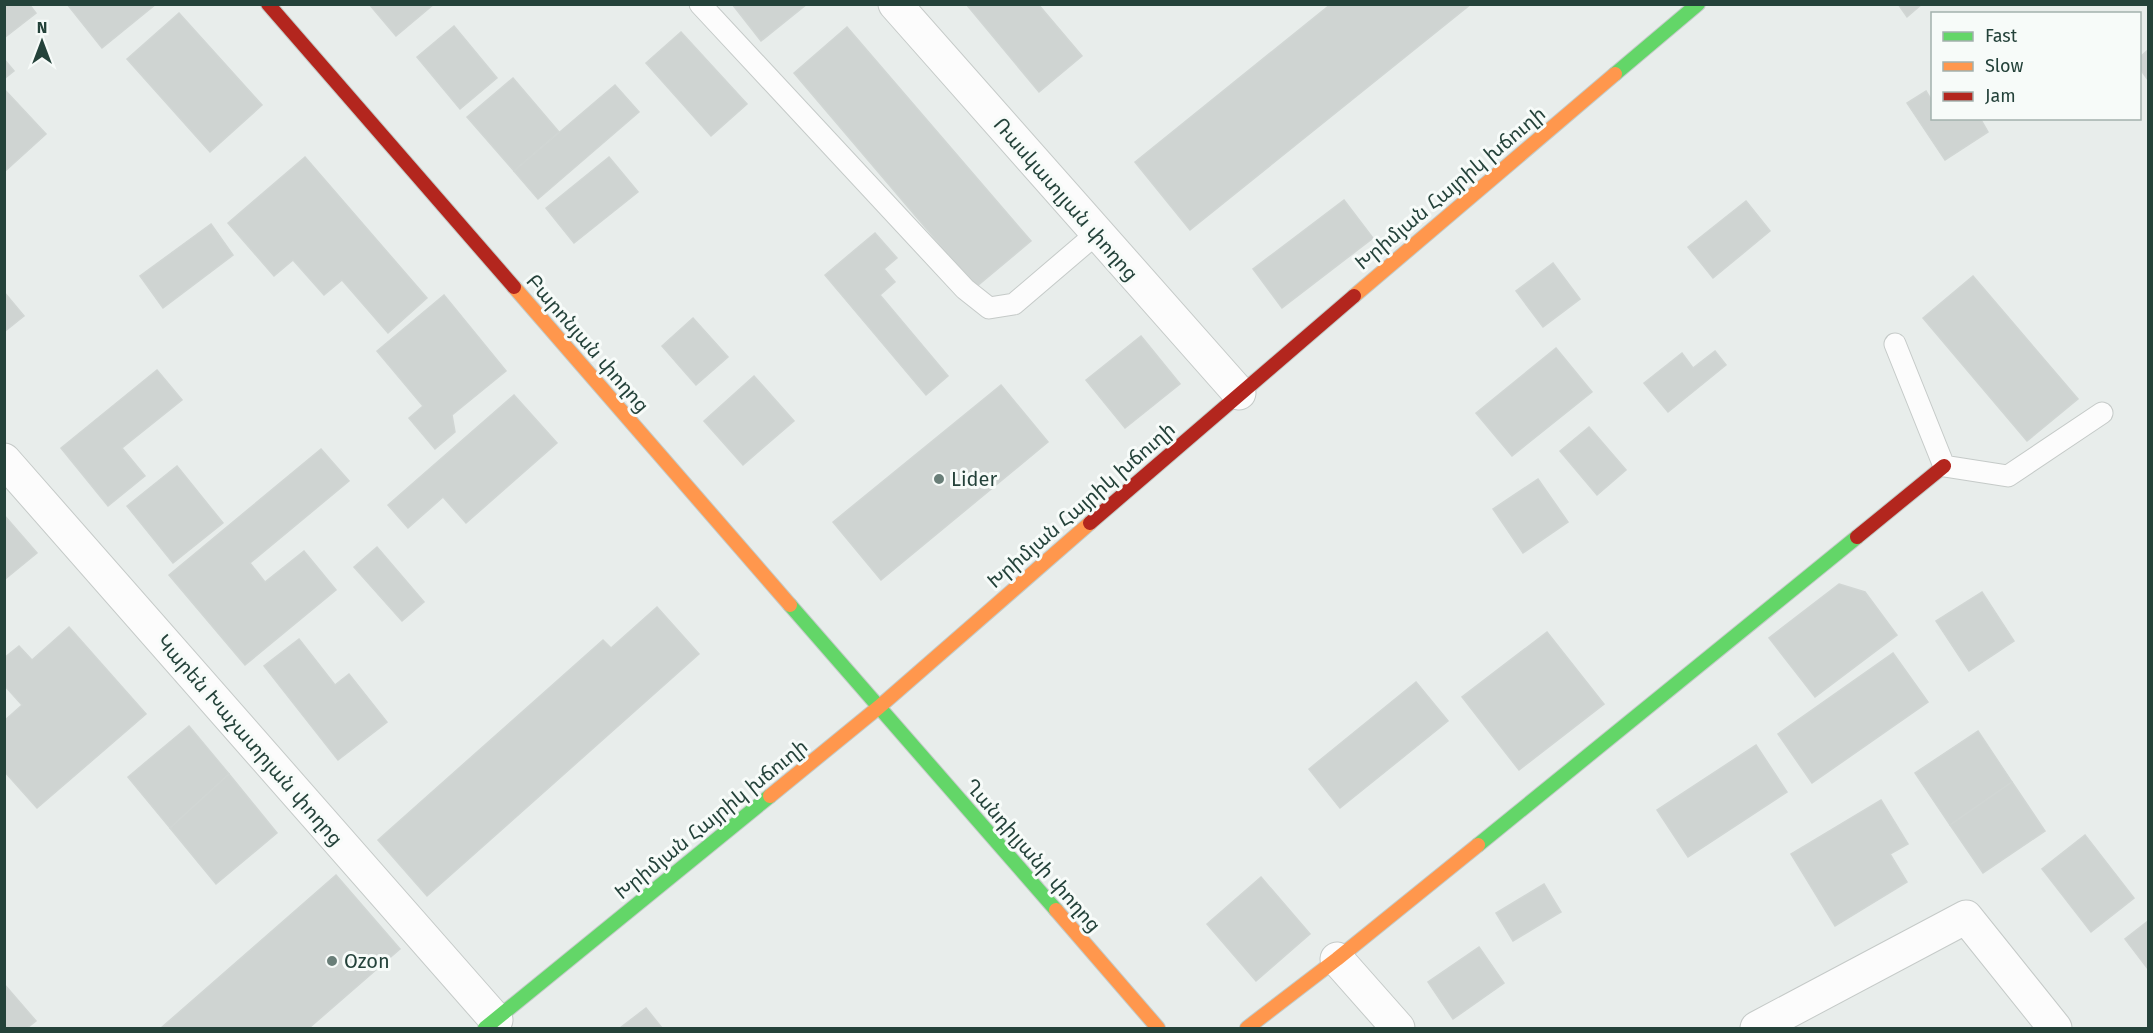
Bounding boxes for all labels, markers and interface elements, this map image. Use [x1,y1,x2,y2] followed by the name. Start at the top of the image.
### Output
[12,12,72,72] north arrow
[1931,12,2141,120] legend
[37,18,47,37] text: N
[1985,25,2018,47] text: Fast
[1985,55,2024,77] text: Slow
[1985,85,2016,107] text: Jam
[1350,101,1550,275] street label: Խրիմյան Հայրիկ խճուղի
[989,113,1143,285] street label: Ռասկատլյան փողոց
[521,269,655,417] street label: Բարոնյան փողոց
[982,417,1180,593] street label: Խրիմյան Հայրիկ խճուղի
[951,467,997,491] place label: Lider
[932,472,946,486] marker: Lider
[152,630,348,850] street label: Կարեն Խաչատրյան փողոց
[610,734,812,904] street label: Խրիմյան Հայրիկ խճուղի
[960,773,1106,937] street label: Ղանդիլյանի փողոց
[344,949,390,973] place label: Ozon
[325,954,339,968] marker: Ozon

